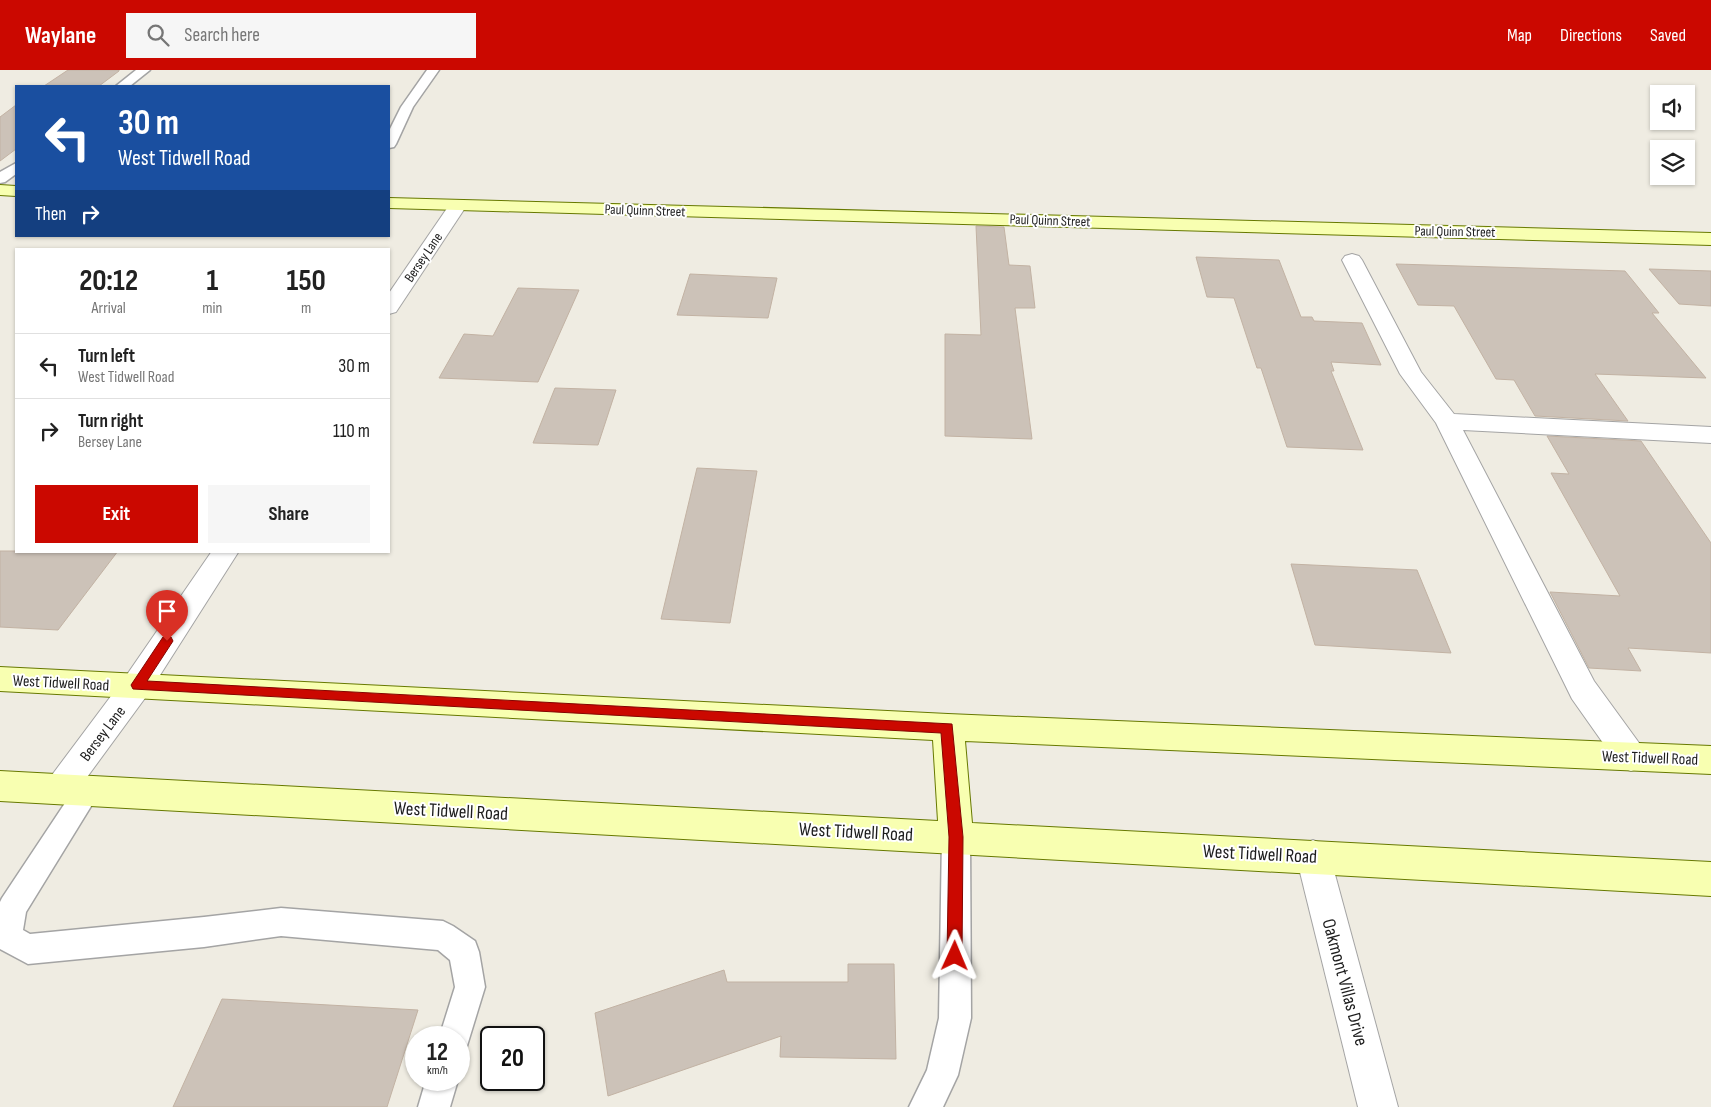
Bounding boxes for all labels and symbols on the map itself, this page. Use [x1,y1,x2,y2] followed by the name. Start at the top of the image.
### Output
[604,201,686,220] street label: Paul Quinn Street
[1009,211,1091,230] street label: Paul Quinn Street
[1414,222,1496,241] street label: Paul Quinn Street
[401,229,446,285] street label: Bersey Lane
[146,590,188,641] pin
[12,671,110,696] street label: West Tidwell Road
[76,703,130,765] street label: Bersey Lane
[1601,747,1698,770] street label: West Tidwell Road
[393,797,509,826] street label: West Tidwell Road
[798,818,914,847] street label: West Tidwell Road
[1202,840,1318,869] street label: West Tidwell Road
[1317,916,1373,1048] street label: Oakmont Villas Drive
[928,929,980,981] position arrow
[480,1026,545,1091] speed limit sign: 20

